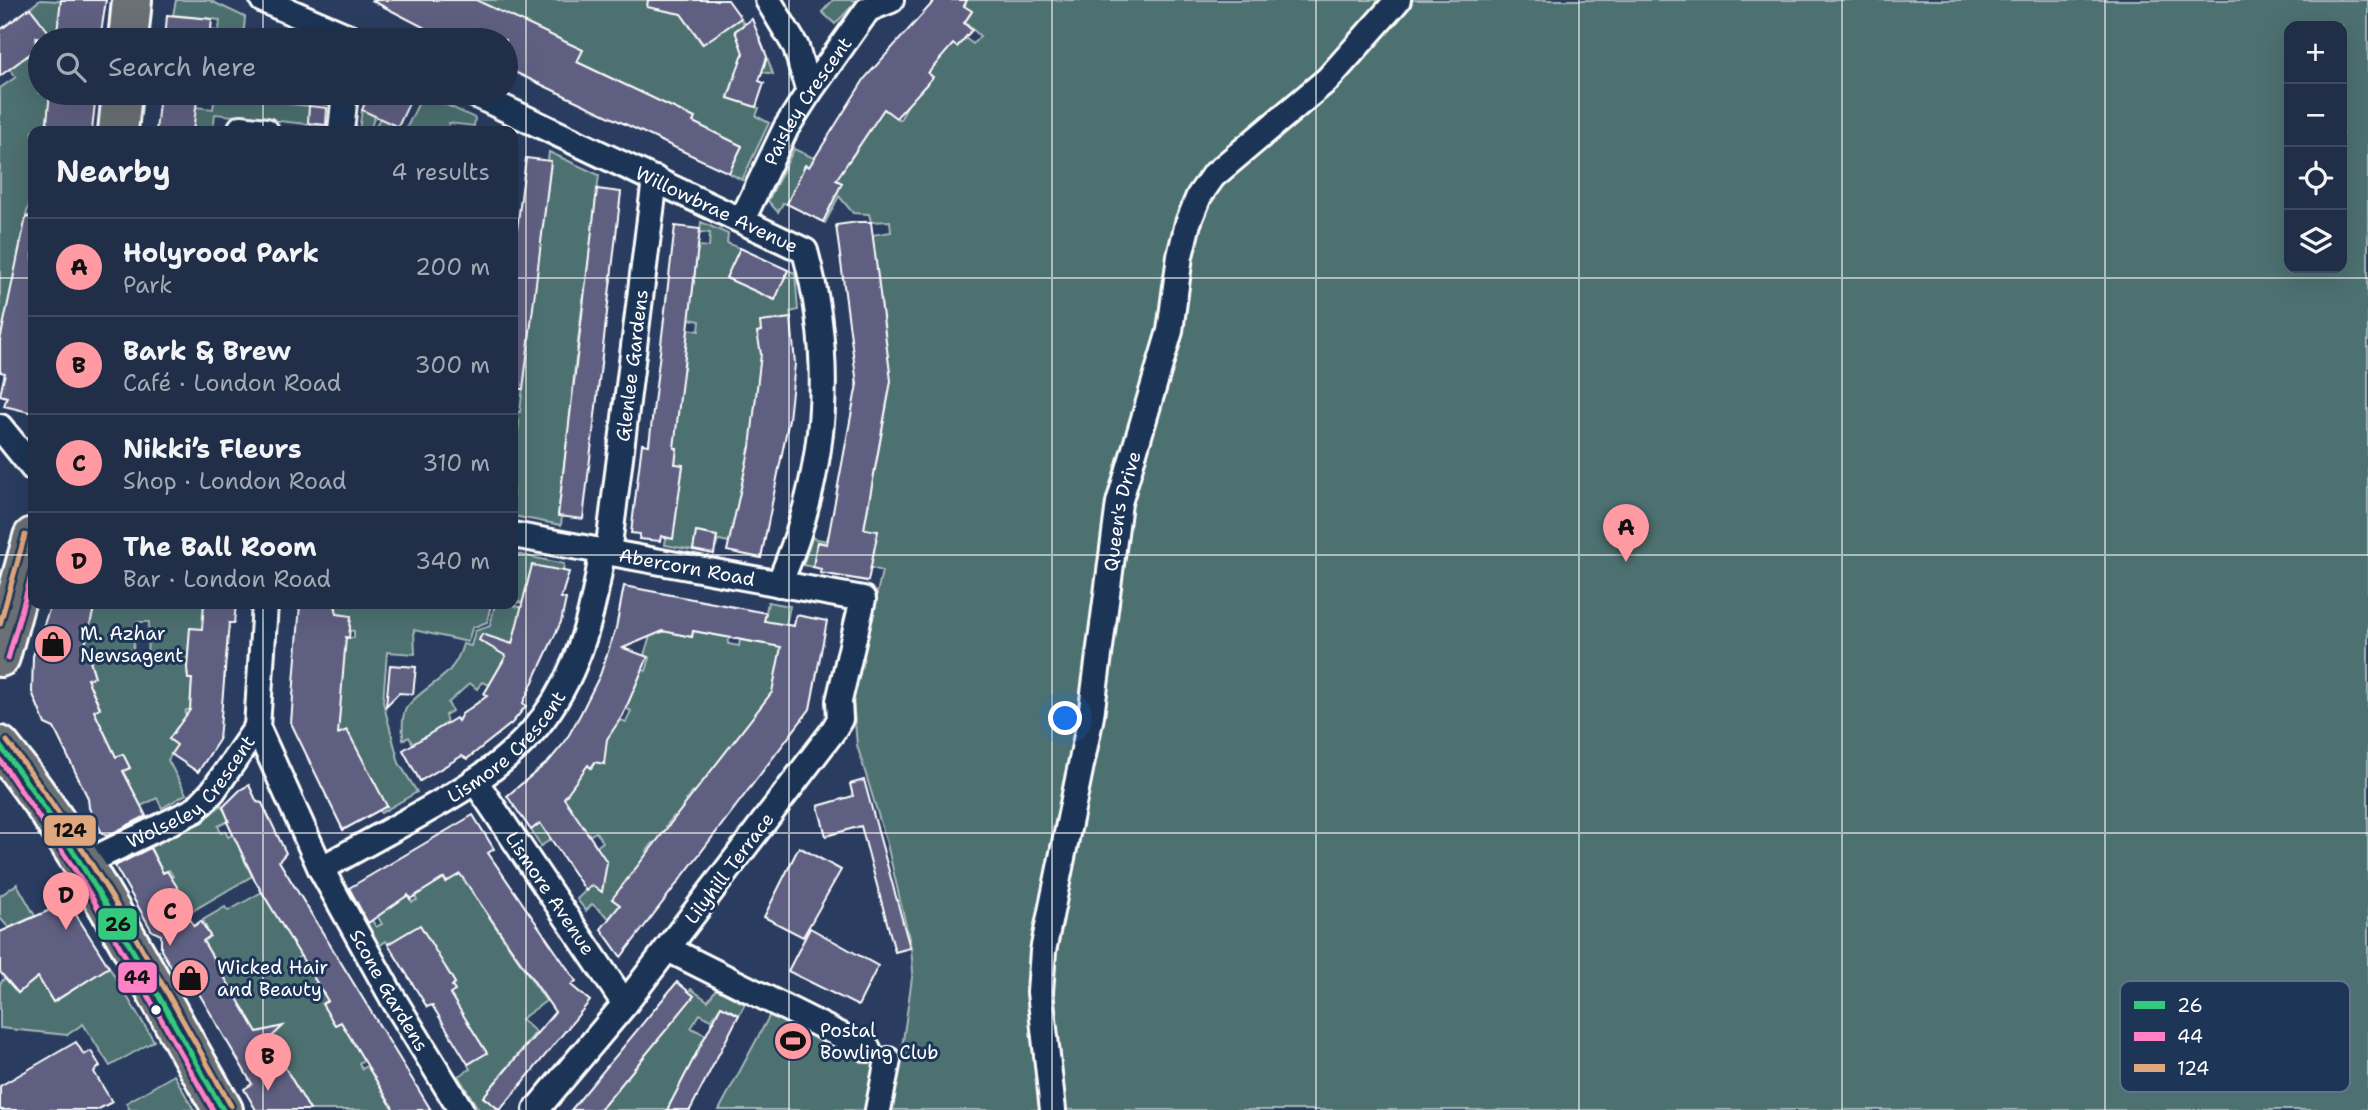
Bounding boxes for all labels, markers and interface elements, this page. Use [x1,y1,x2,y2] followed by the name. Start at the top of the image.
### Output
[2284,21,2347,273] map controls
[2284,21,2347,84] button: +
[28,28,518,105] search box
[758,32,857,170] street label: Paisley Crescent
[52,48,90,86] icon: search
[108,49,257,84] text: Search here
[2284,84,2347,147] button: −
[2284,147,2347,210] button: locate
[56,151,171,192] text: Nearby
[391,157,490,187] text: 4 results
[631,160,802,259] street label: Willowbrae Avenue
[2284,210,2347,273] button: layers
[123,235,319,270] text: Holyrood Park
[70,252,88,282] text: A
[415,252,490,282] text: 200 m
[123,270,172,300] text: Park
[610,288,654,443] street label: Glenlee Gardens
[123,333,291,368] text: Bark & Brew
[72,350,86,380] text: B
[415,350,490,380] text: 300 m
[123,368,341,398] text: Café · London Road
[123,431,302,466] text: Nikki’s Fleurs
[72,448,86,478] text: C
[422,448,490,478] text: 310 m
[1098,448,1147,573] street label: Queen's Drive
[123,466,347,496] text: Shop · London Road
[1603,504,1649,562] pin: A
[123,529,317,564] text: The Ball Room
[617,543,757,592] street label: Abercorn Road
[71,546,87,576] text: D
[415,546,490,576] text: 340 m
[123,564,331,594] text: Bar · London Road
[80,621,184,668] place label: M. Azhar Newsagent
[32,623,74,665] shop icon: M. Azhar Newsagent
[443,686,571,809] street label: Lismore Crescent
[1048,701,1082,735] your location
[123,730,261,854] street label: Wolseley Crescent
[679,807,780,929] street label: Lilyhill Terrace
[43,814,97,847] line badge: 124
[53,818,88,843] text: 124
[499,827,600,960] street label: Lismore Avenue
[43,872,89,930] pin: D
[147,888,193,946] pin: C
[97,907,138,941] line badge: 26
[105,912,131,937] text: 26
[344,925,434,1056] street label: Scone Gardens
[217,955,328,1002] place label: Wicked Hair and Beauty
[169,957,211,999] shop icon: Wicked Hair and Beauty
[117,961,158,994] line badge: 44
[124,965,151,990] text: 44
[2120,981,2350,1092] legend
[2177,993,2203,1018] text: 26
[149,1003,163,1017] unlabelled marker
[820,1018,938,1065] place label: Postal Bowling Club
[772,1020,814,1062] sports icon: Postal Bowling Club
[2177,1024,2203,1049] text: 44
[245,1033,291,1091] pin: B
[2177,1056,2209,1081] text: 124

